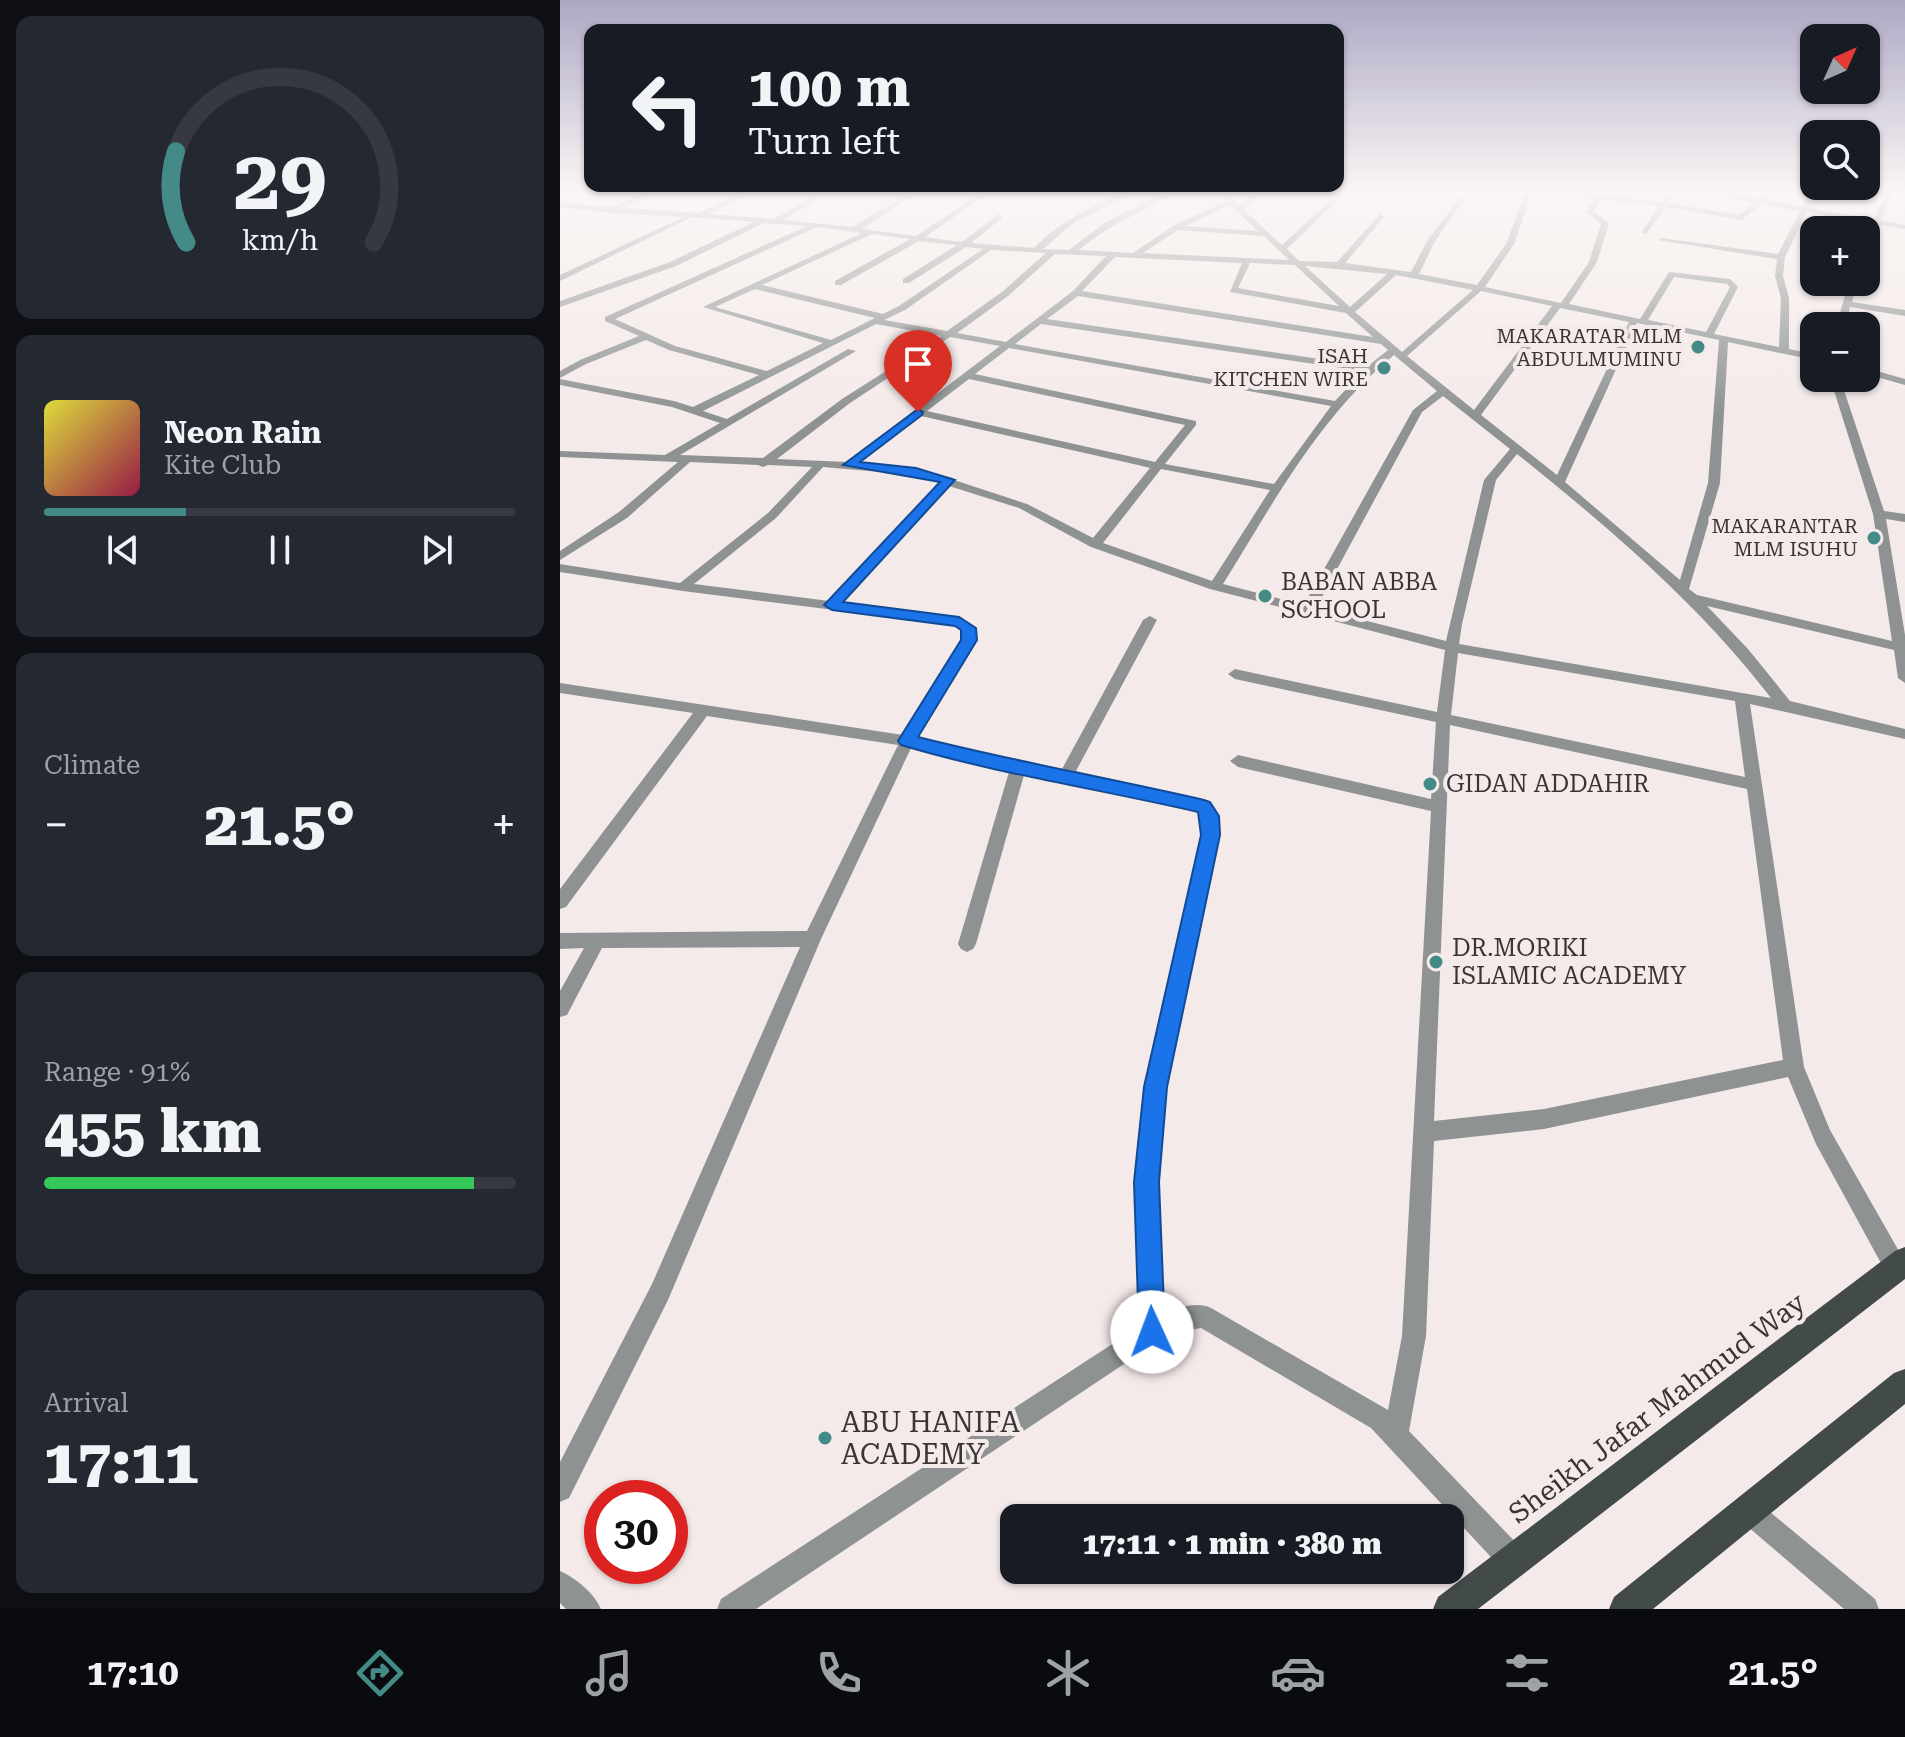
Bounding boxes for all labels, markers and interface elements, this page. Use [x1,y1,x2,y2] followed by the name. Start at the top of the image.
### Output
[1800,24,1880,104] north arrow
[1800,24,1880,392] map controls
[748,54,910,120] text: 100 m
[616,56,720,160] icon: left
[1800,120,1880,200] button: search
[748,121,900,163] text: Turn left
[233,132,327,229] text: 29
[1800,216,1880,296] button: +
[242,223,318,257] text: km/h
[1800,312,1880,392] button: −
[1497,324,1682,371] place label: MAKARATAR MLM ABDULMUMINU
[884,330,952,412] pin
[1689,338,1707,356] marker: MAKARATAR MLM ABDULMUMINU
[896,342,940,386] icon: arrive
[1214,344,1368,391] place label: ISAH KITCHEN WIRE
[1375,359,1393,377] marker: ISAH KITCHEN WIRE
[164,415,321,450] text: Neon Rain
[164,450,281,480] text: Kite Club
[1711,514,1858,561] place label: MAKARANTAR MLM ISUHU
[101,528,145,572] icon: previous
[258,528,302,572] icon: pause
[415,528,459,572] icon: next
[1865,529,1883,547] marker: MAKARANTAR MLM ISUHU
[1281,568,1437,624] place label: BABAN ABBA SCHOOL
[1256,587,1274,605] marker: BABAN ABBA SCHOOL
[44,750,140,780] text: Climate
[1446,770,1650,798] place label: GIDAN ADDAHIR
[1421,775,1439,793] marker: GIDAN ADDAHIR
[205,789,355,860] text: 21.5°
[44,799,69,851] text: −
[491,799,516,851] text: +
[1452,934,1687,990] place label: DR.MORIKI ISLAMIC ACADEMY
[1427,953,1445,971] marker: DR.MORIKI ISLAMIC ACADEMY
[44,1057,190,1087] text: Range · 91%
[44,1096,261,1167] text: 455 km
[1502,1286,1812,1530] street label: Sheikh Jafar Mahmud Way
[1110,1290,1194,1374] position arrow
[44,1388,129,1418] text: Arrival
[841,1406,1020,1471] place label: ABU HANIFA ACADEMY
[44,1427,198,1498] text: 17:11
[816,1429,834,1447] marker: ABU HANIFA ACADEMY
[584,1480,688,1584] speed limit sign: 30
[1082,1526,1382,1561] text: 17:11 · 1 min · 380 m
[352,1645,408,1701] icon: directions
[581,1645,637,1701] icon: music
[811,1645,867,1701] icon: phone
[1040,1645,1096,1701] icon: climate
[1270,1645,1326,1701] icon: car
[1499,1645,1555,1701] icon: filters
[87,1652,179,1694] text: 17:10
[1728,1652,1818,1694] text: 21.5°

